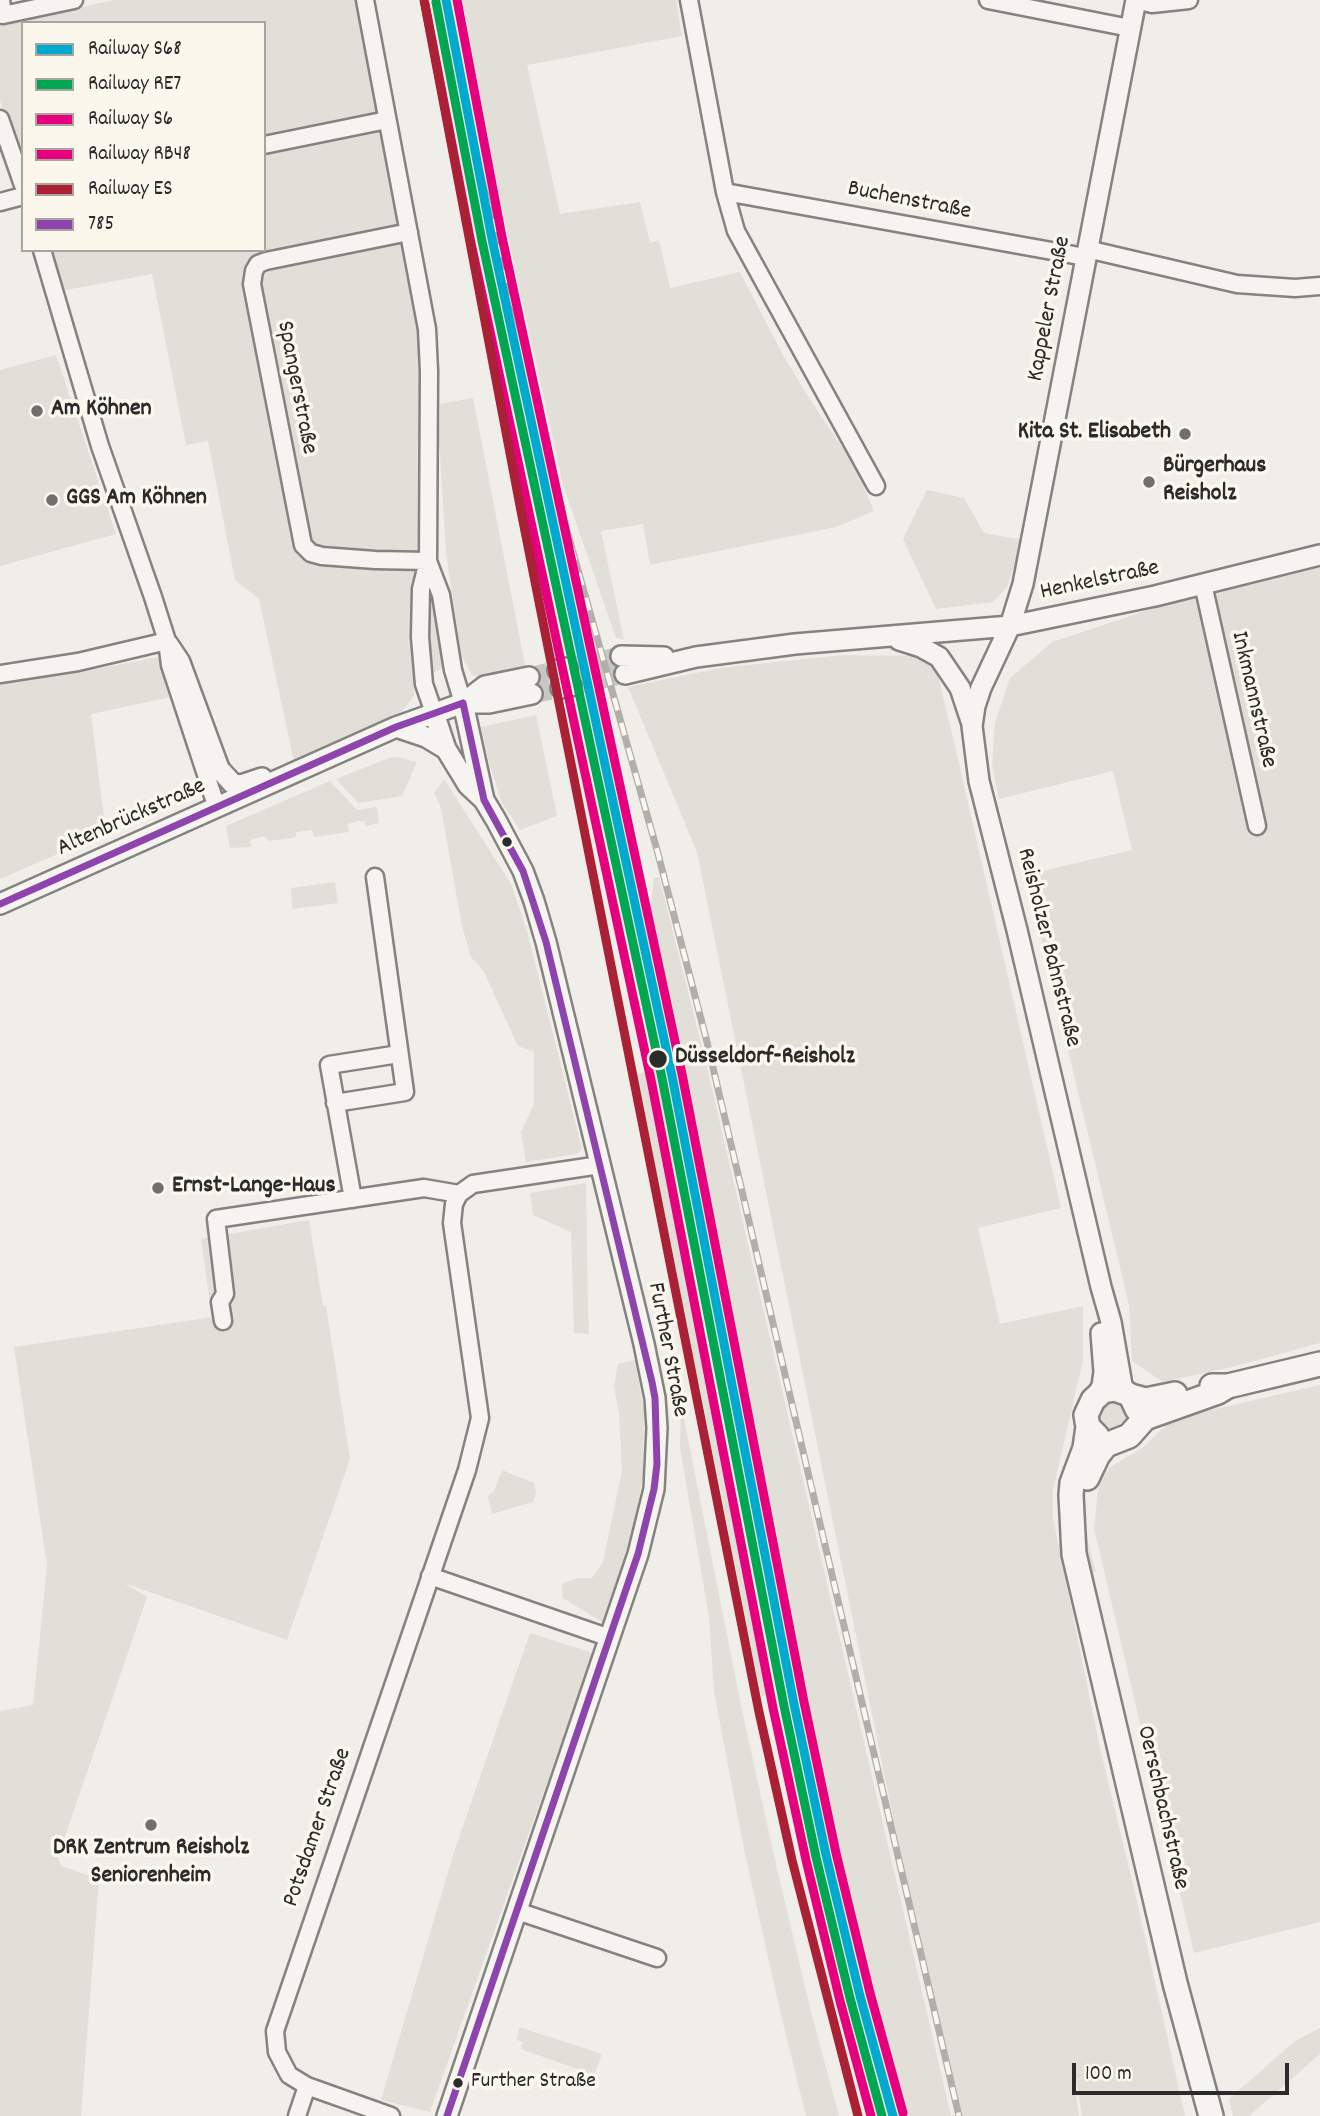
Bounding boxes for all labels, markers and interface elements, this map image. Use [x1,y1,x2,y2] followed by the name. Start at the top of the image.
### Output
[21,21,266,252] legend
[88,35,182,65] text: Railway S68
[88,70,181,100] text: Railway RE7
[88,105,173,135] text: Railway S6
[88,140,191,170] text: Railway RB48
[88,175,172,205] text: Railway ES
[845,176,973,228] street label: Buchenstraße
[88,210,114,240] text: 785
[1023,234,1079,384] street label: Kappeler Straße
[268,319,322,457] street label: Spangerstraße
[51,397,152,425] place label: Am Köhnen
[29,403,45,419] marker: Am Köhnen
[1018,420,1171,448] place label: Kita St. Elisabeth
[1177,426,1193,442] marker: Kita St. Elisabeth
[1163,454,1266,510] place label: Bürgerhaus Reisholz
[1141,474,1157,490] marker: Bürgerhaus Reisholz
[66,486,207,514] place label: GGS Am Köhnen
[44,492,60,508] marker: GGS Am Köhnen
[1038,555,1162,609] street label: Henkelstraße
[1222,629,1282,771] street label: Inkmannstraße
[53,773,211,865] street label: Altenbrückstraße
[500,835,514,849] unlabelled marker
[1008,846,1086,1050] street label: Reisholzer Bahnstraße
[675,1045,855,1073] place label: Düsseldorf-Reisholz
[647,1048,669,1070] marker: Düsseldorf-Reisholz
[172,1174,335,1202] place label: Ernst-Lange-Haus
[150,1180,166,1196] marker: Ernst-Lange-Haus
[639,1280,693,1420] street label: Further Straße
[1128,1723,1194,1893] street label: Oerschbachstraße
[278,1745,360,1911] street label: Potsdamer Straße
[143,1817,159,1833] marker: DRK Zentrum Reisholz Seniorenheim
[53,1836,249,1892] place label: DRK Zentrum Reisholz Seniorenheim
[1075,2050,1292,2094] scale bar
[1085,2060,1132,2090] text: 100 m
[471,2070,596,2096] place label: Further Straße
[451,2076,465,2090] marker: Further Straße

